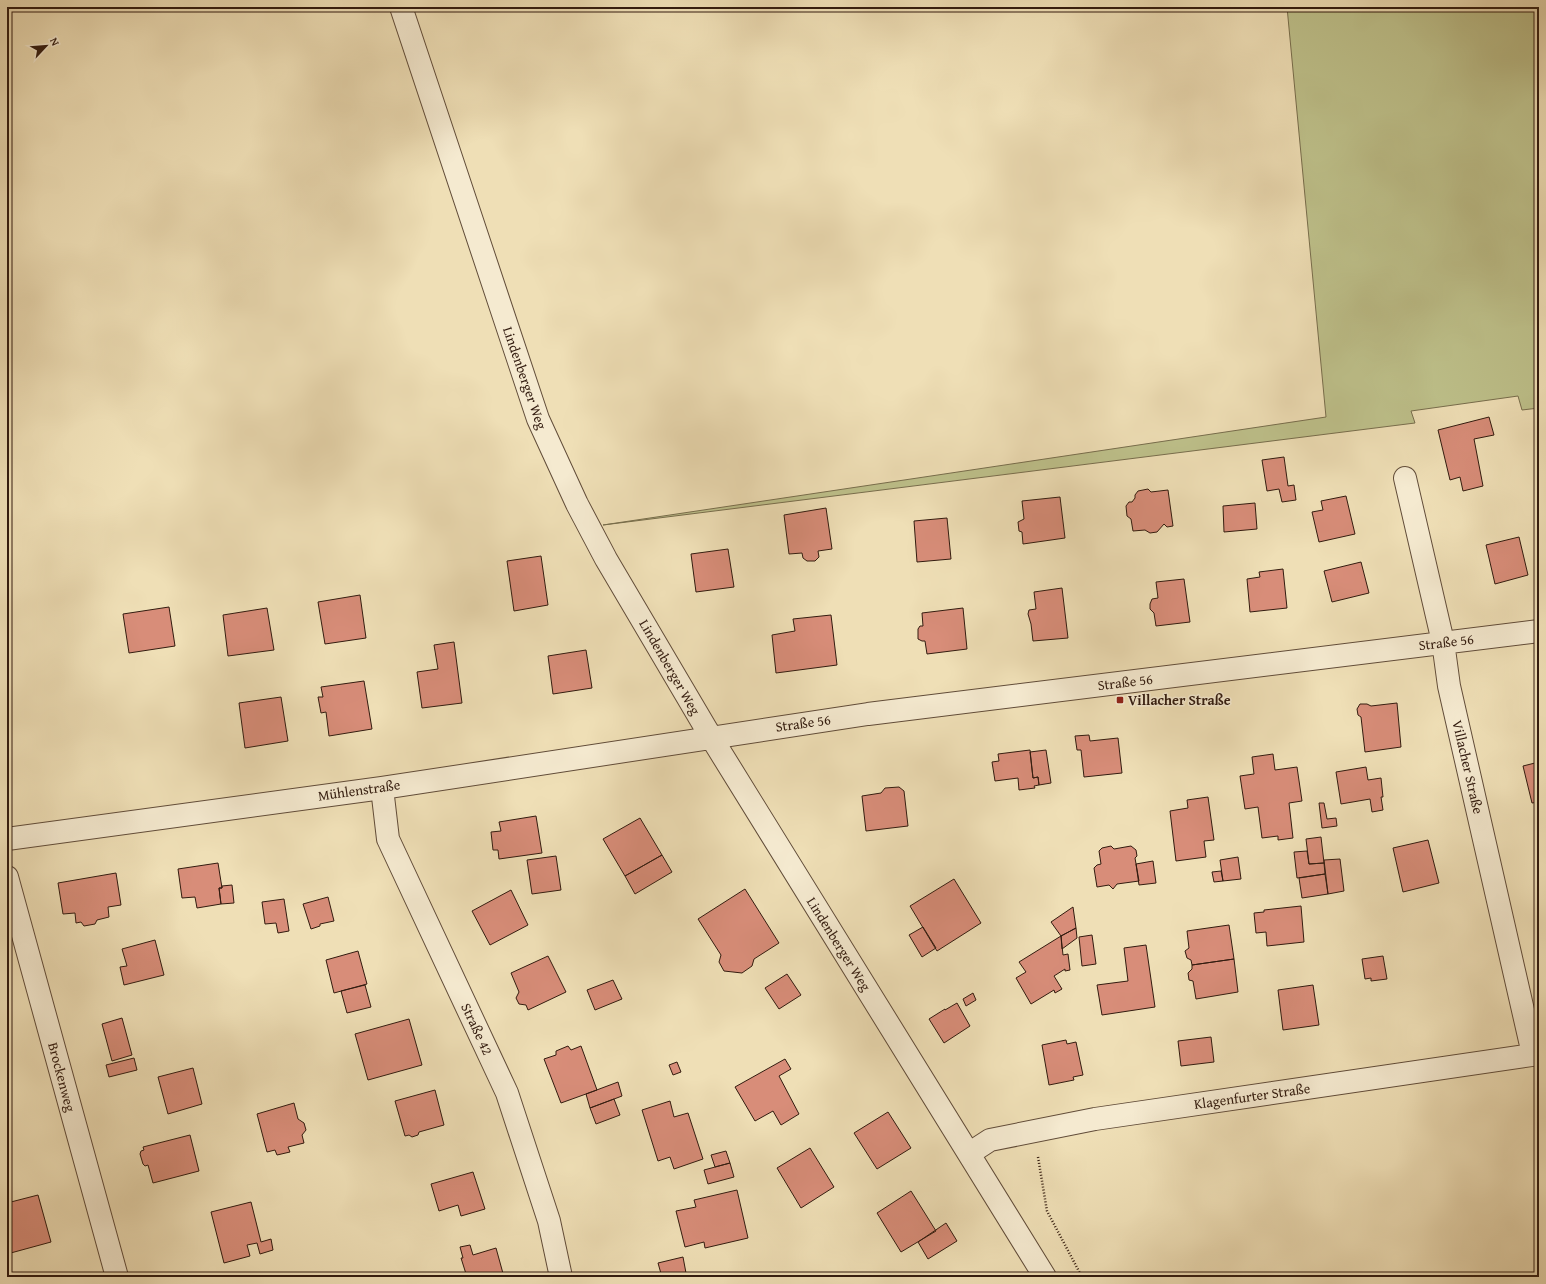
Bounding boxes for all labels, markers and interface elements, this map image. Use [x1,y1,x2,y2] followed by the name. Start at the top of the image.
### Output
[26,26,66,66] north arrow
[46,35,64,49] text: N
[498,324,552,432] street label: Lindenberger Weg
[634,615,706,719] street label: Lindenberger Weg
[1417,629,1475,655] street label: Straße 56
[1096,669,1154,695] street label: Straße 56
[1128,690,1231,710] place label: Villacher Straße
[1115,695,1125,705] marker: Villacher Straße
[774,709,832,737] street label: Straße 56
[1447,718,1489,816] street label: Villacher Straße
[317,774,402,806] street label: Mühlenstraße
[802,893,876,995] street label: Lindenberger Weg
[456,1000,498,1058] street label: Straße 42
[43,1040,81,1114] street label: Brockenweg
[1193,1078,1312,1114] street label: Klagenfurter Straße

